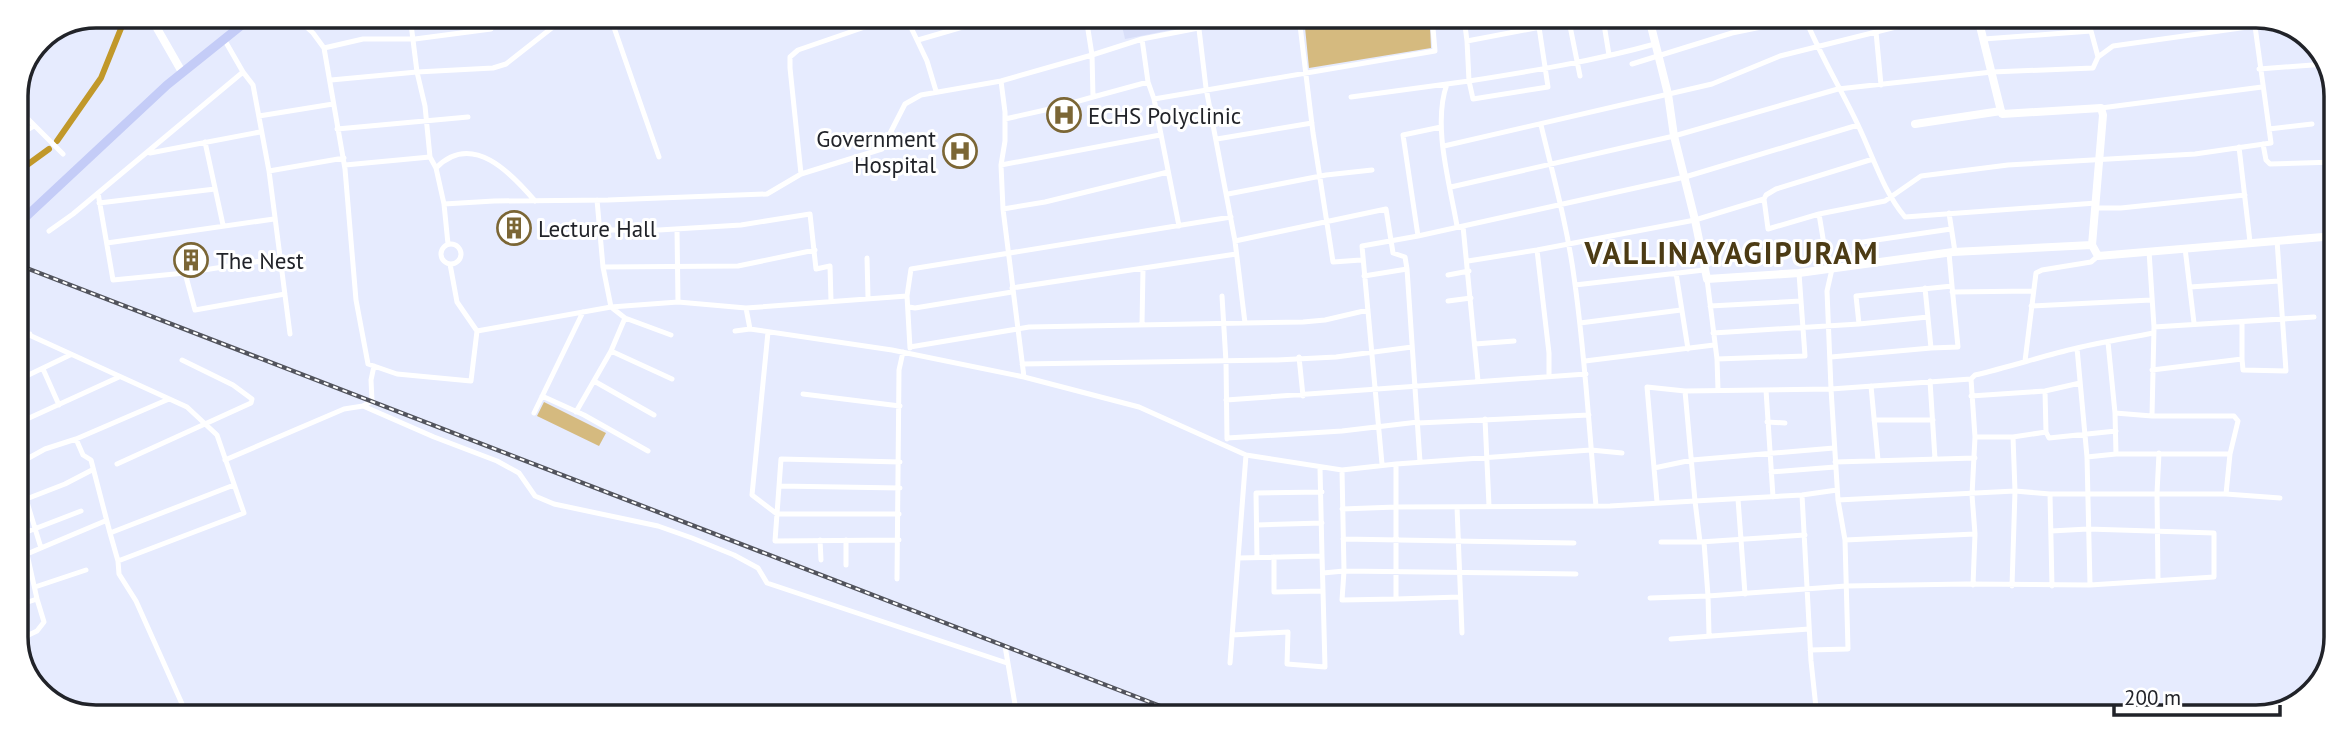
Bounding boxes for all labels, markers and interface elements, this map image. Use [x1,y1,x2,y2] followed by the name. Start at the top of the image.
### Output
[1045,96,1083,134] hospital icon: ECHS Polyclinic
[1088,101,1241,130] place label: ECHS Polyclinic
[816,124,936,179] place label: Government Hospital
[941,132,979,170] hospital icon: Government Hospital
[495,209,533,247] building icon: Lecture Hall
[538,214,657,243] place label: Lecture Hall
[1583,233,1880,272] district label: VALLINAYAGIPURAM
[172,241,210,279] building icon: The Nest
[216,246,304,275] place label: The Nest
[2114,674,2280,718] scale bar
[2124,684,2181,711] text: 200 m

